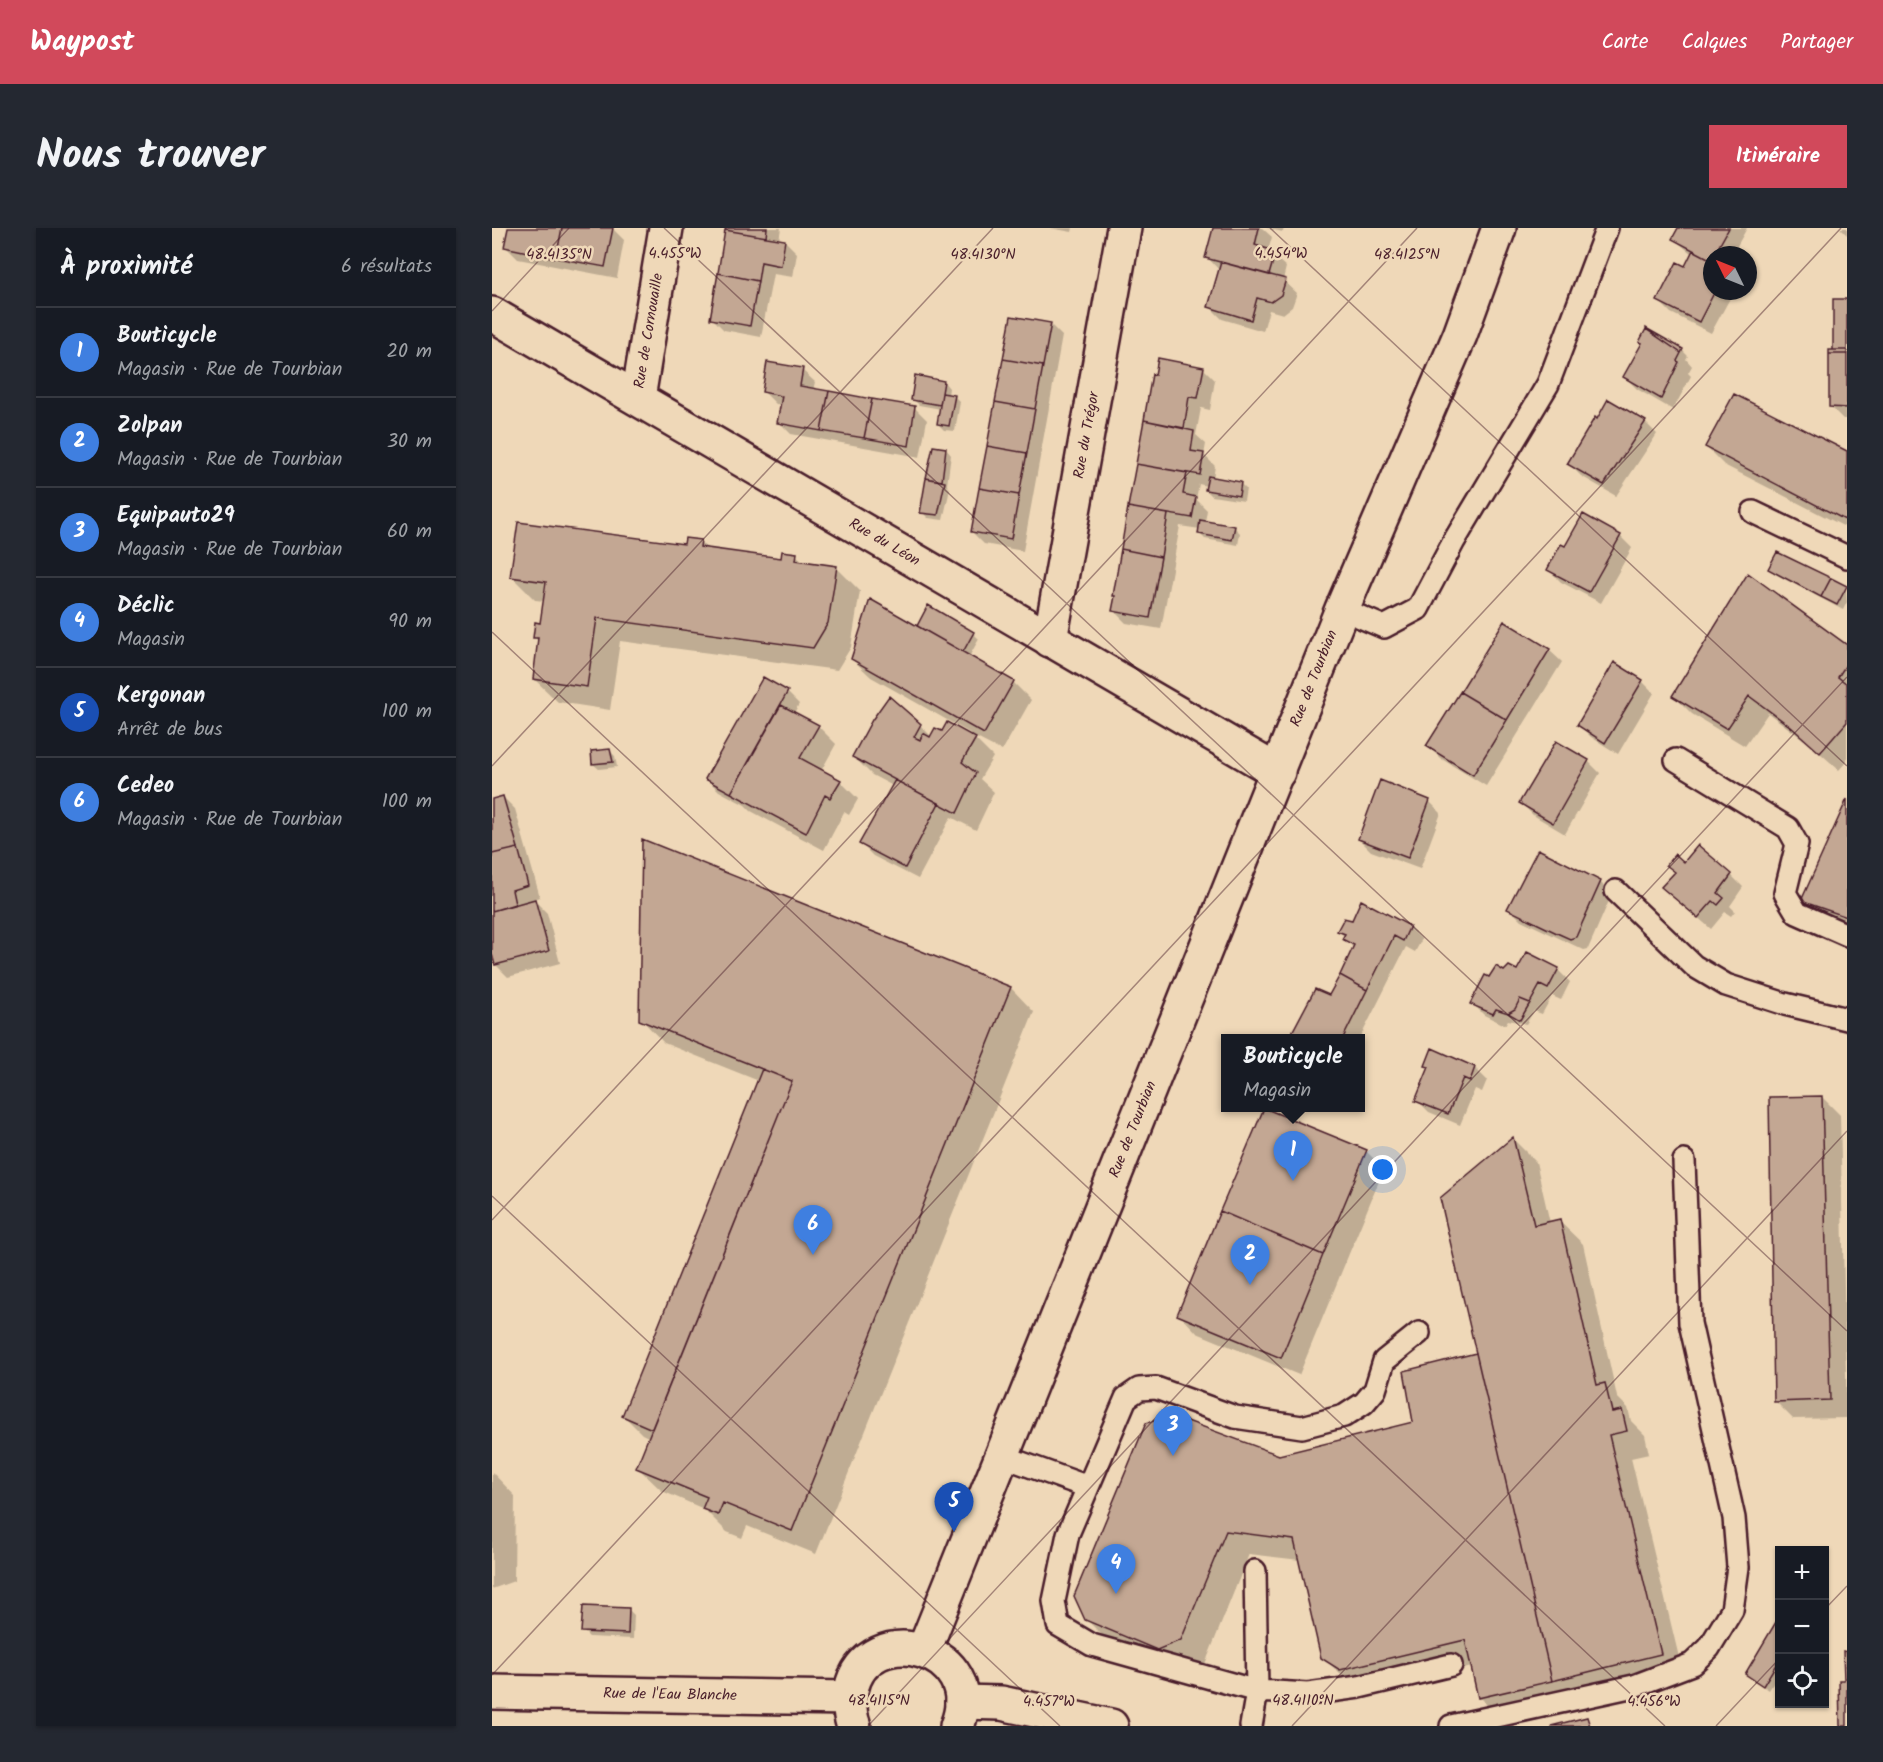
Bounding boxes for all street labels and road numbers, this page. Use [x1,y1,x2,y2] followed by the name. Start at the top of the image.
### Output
[628,271,670,390] street label: Rue de Cornouaille
[1067,389,1107,481] street label: Rue du Trégor
[844,512,924,573] street label: Rue du Léon
[1284,626,1344,730] street label: Rue de Tourbian
[1103,1077,1163,1181] street label: Rue de Tourbian
[603,1682,737,1708] street label: Rue de l'Eau Blanche

